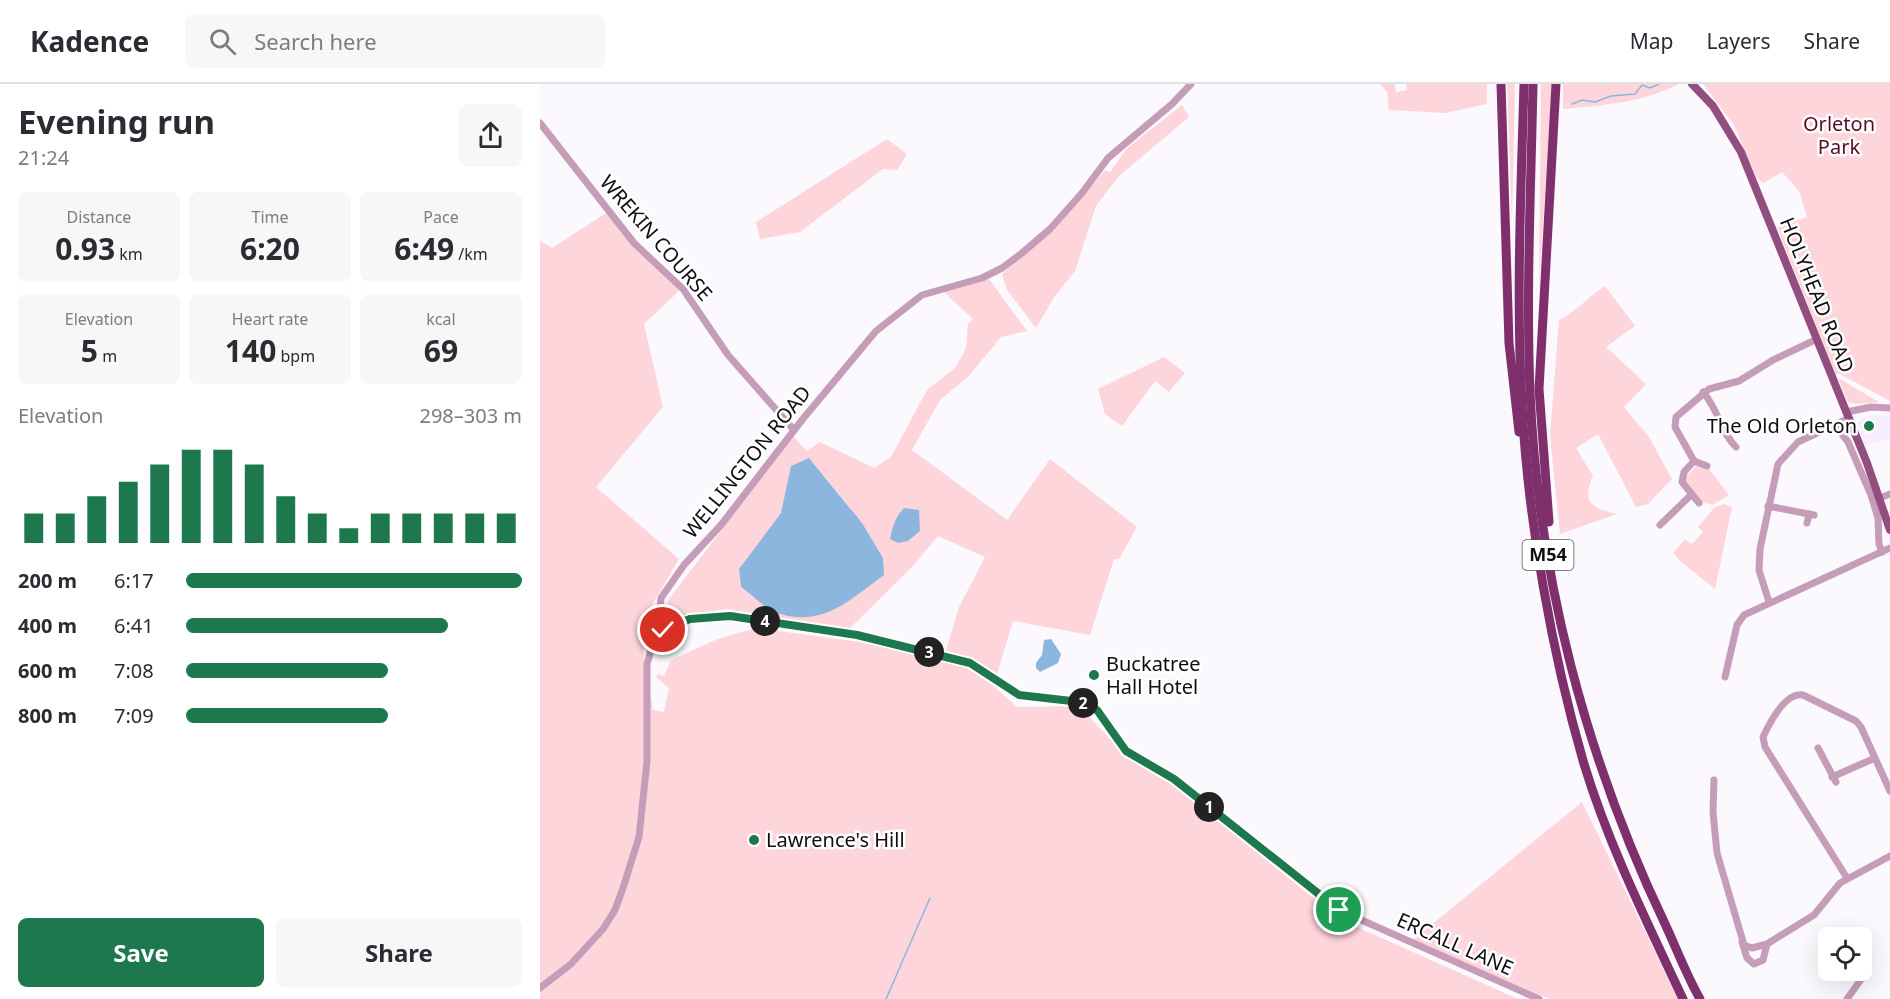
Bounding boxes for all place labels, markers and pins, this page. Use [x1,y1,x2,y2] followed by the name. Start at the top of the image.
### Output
[1707,412,1857,439] place label: The Old Orleton
[1862,419,1876,433] marker: The Old Orleton
[637,604,688,655] pin
[750,606,780,636] pin: 4
[914,637,944,667] pin: 3
[1106,650,1201,700] place label: Buckatree Hall Hotel
[1087,668,1101,682] marker: Buckatree Hall Hotel
[1068,688,1098,718] pin: 2
[1194,792,1224,822] pin: 1
[766,826,905,853] place label: Lawrence's Hill
[747,833,761,847] marker: Lawrence's Hill
[1313,884,1364,935] pin

